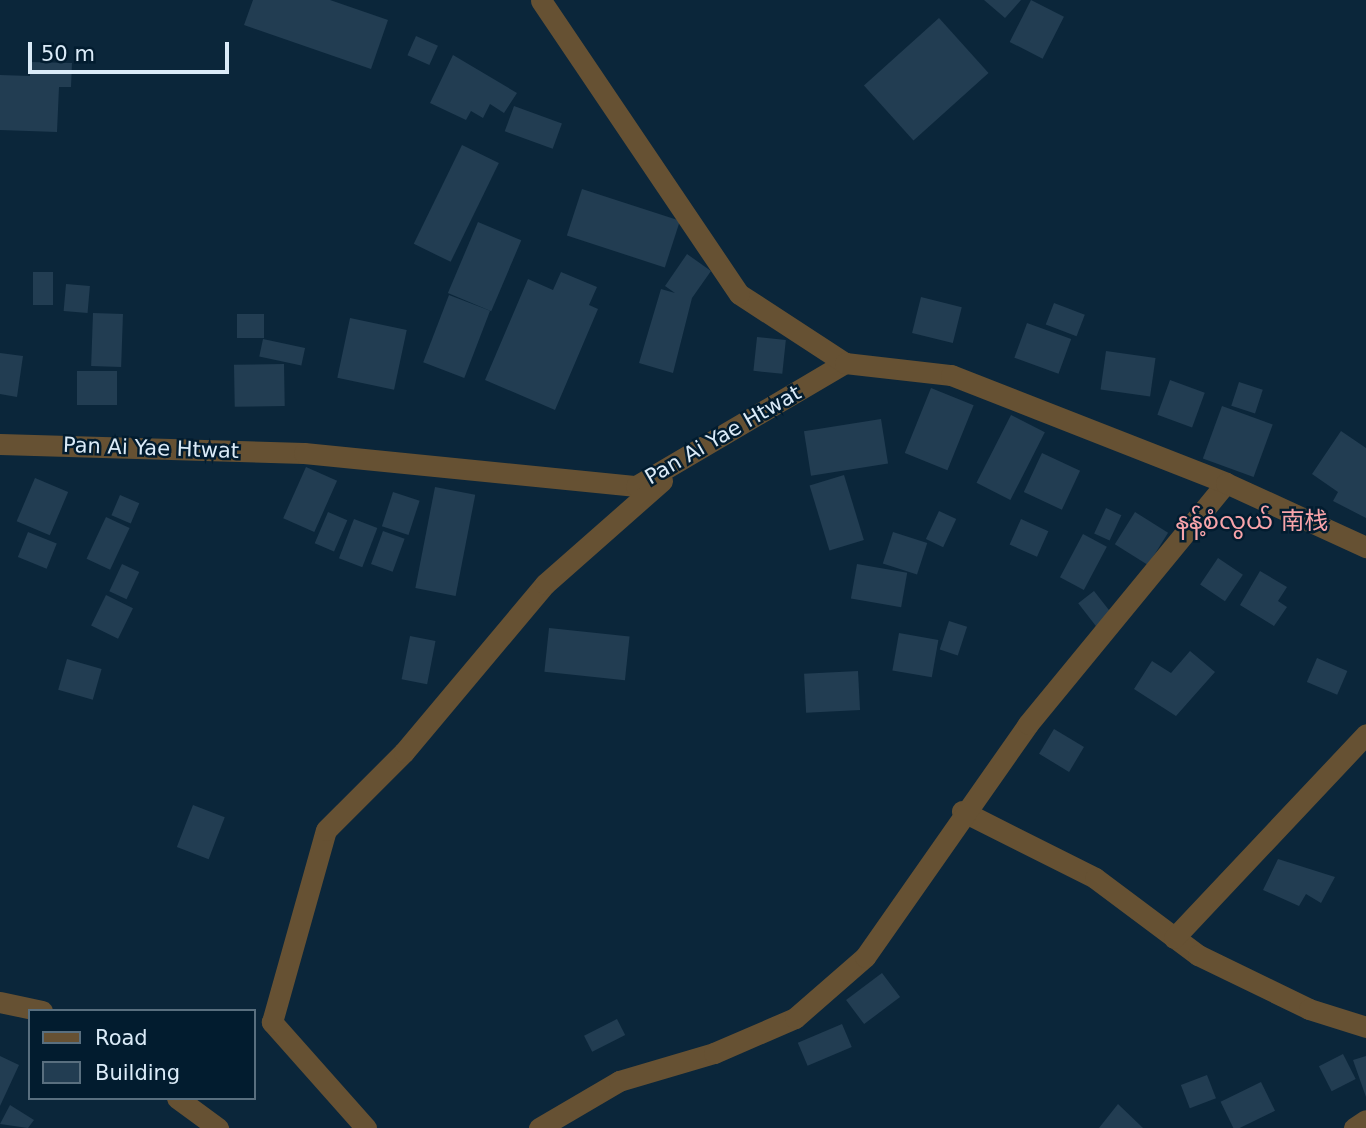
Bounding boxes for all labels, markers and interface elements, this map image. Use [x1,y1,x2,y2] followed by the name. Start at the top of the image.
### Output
[32,28,233,72] scale bar
[41,42,95,66] text: 50 m
[640,380,806,490] street label: Pan Ai Yae Htwat
[63,432,239,464] street label: Pan Ai Yae Htwat
[1175,508,1329,536] district label: နန့်စံလွယ် 南栈
[28,1009,256,1100] legend
[95,1026,148,1050] text: Road
[95,1061,180,1085] text: Building

